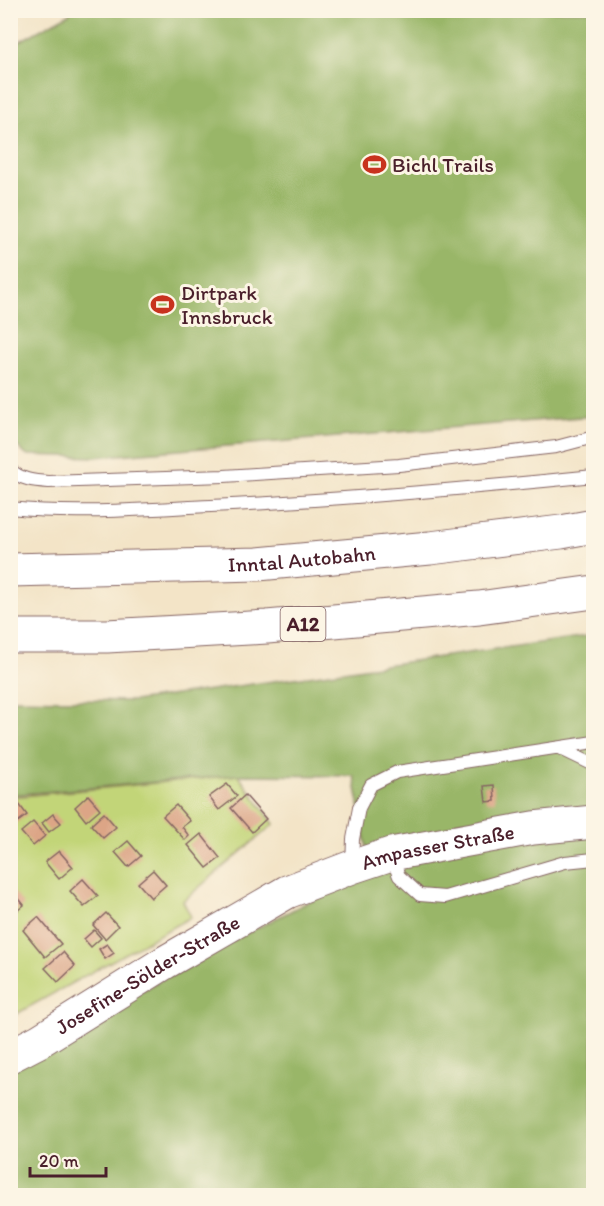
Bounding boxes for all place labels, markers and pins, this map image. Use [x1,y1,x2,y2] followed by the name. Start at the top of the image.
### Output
[361,152,387,178] sports icon: Bichl Trails
[392,152,494,177] place label: Bichl Trails
[181,280,273,329] place label: Dirtpark Innsbruck
[150,292,176,318] sports icon: Dirtpark Innsbruck

